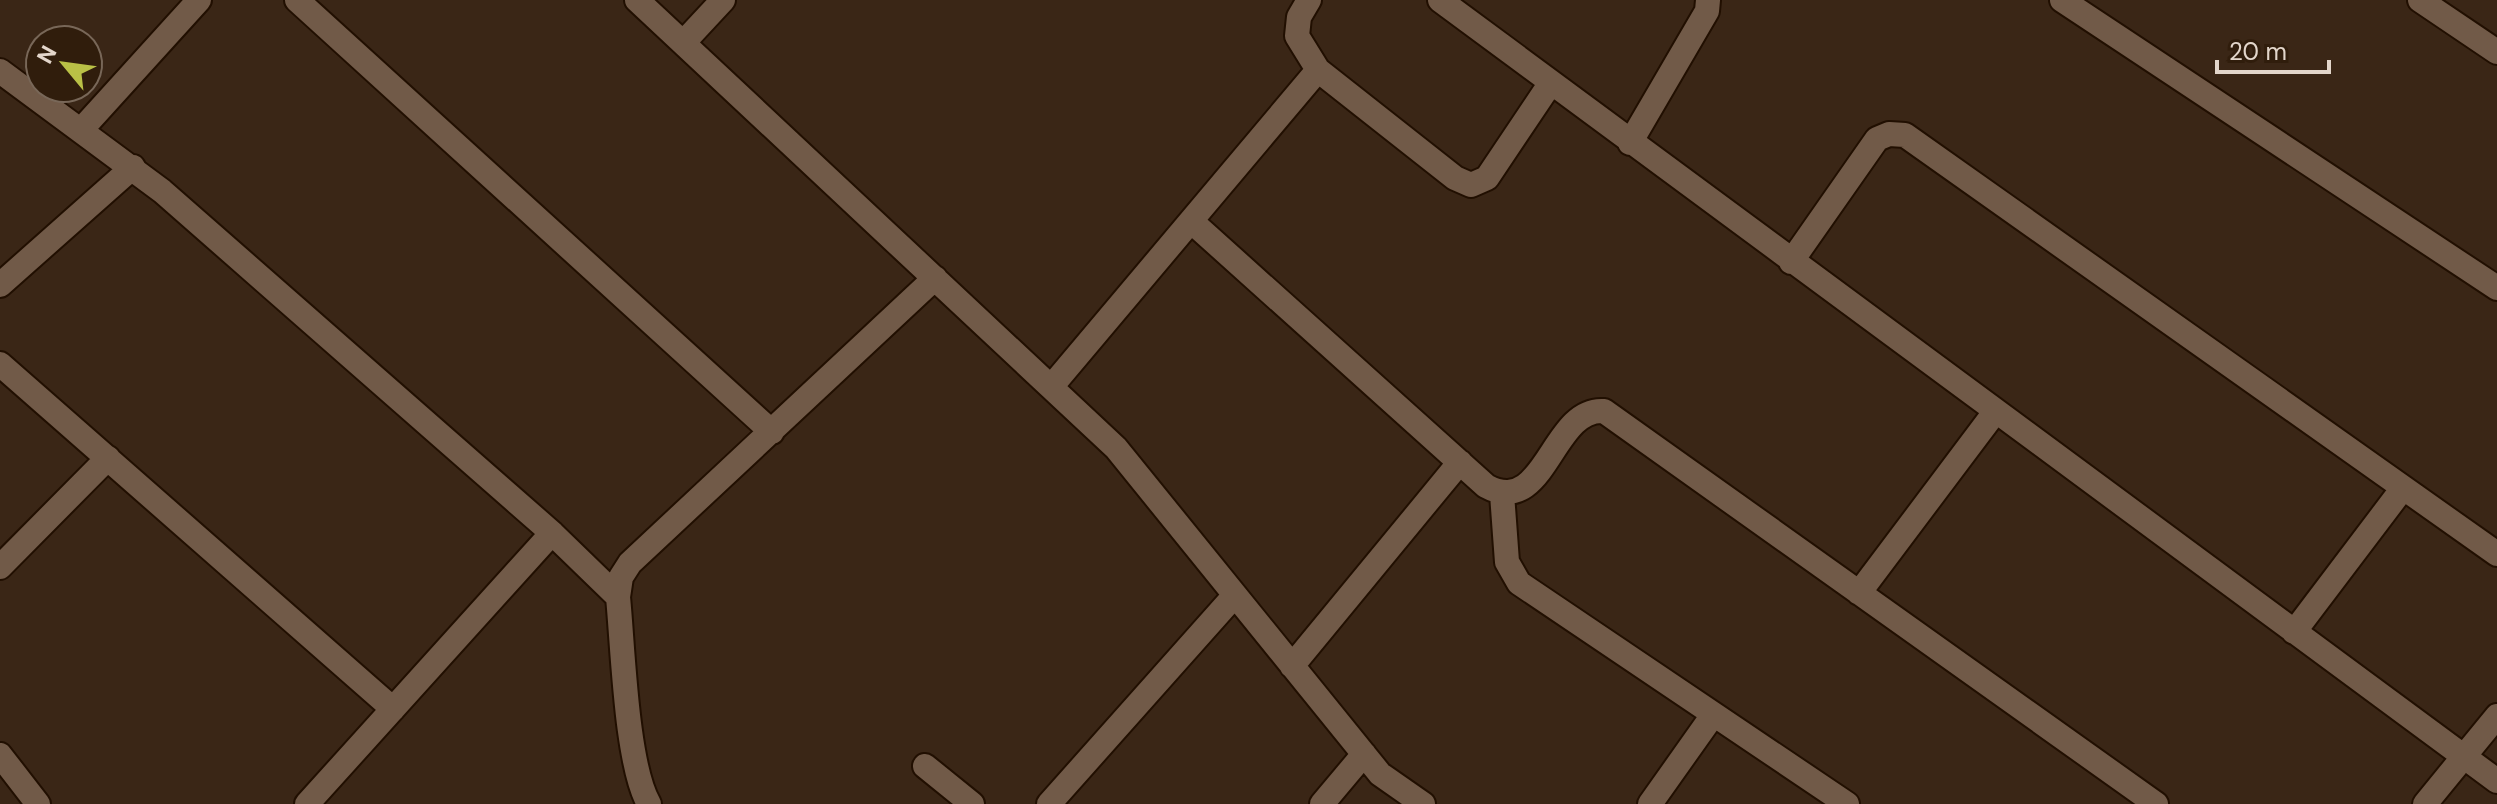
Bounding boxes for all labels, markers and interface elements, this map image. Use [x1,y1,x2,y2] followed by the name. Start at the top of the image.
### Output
[24,24,104,104] north arrow
[2217,24,2329,74] scale bar
[2229,36,2287,67] text: 20 m
[30,40,64,69] text: N

